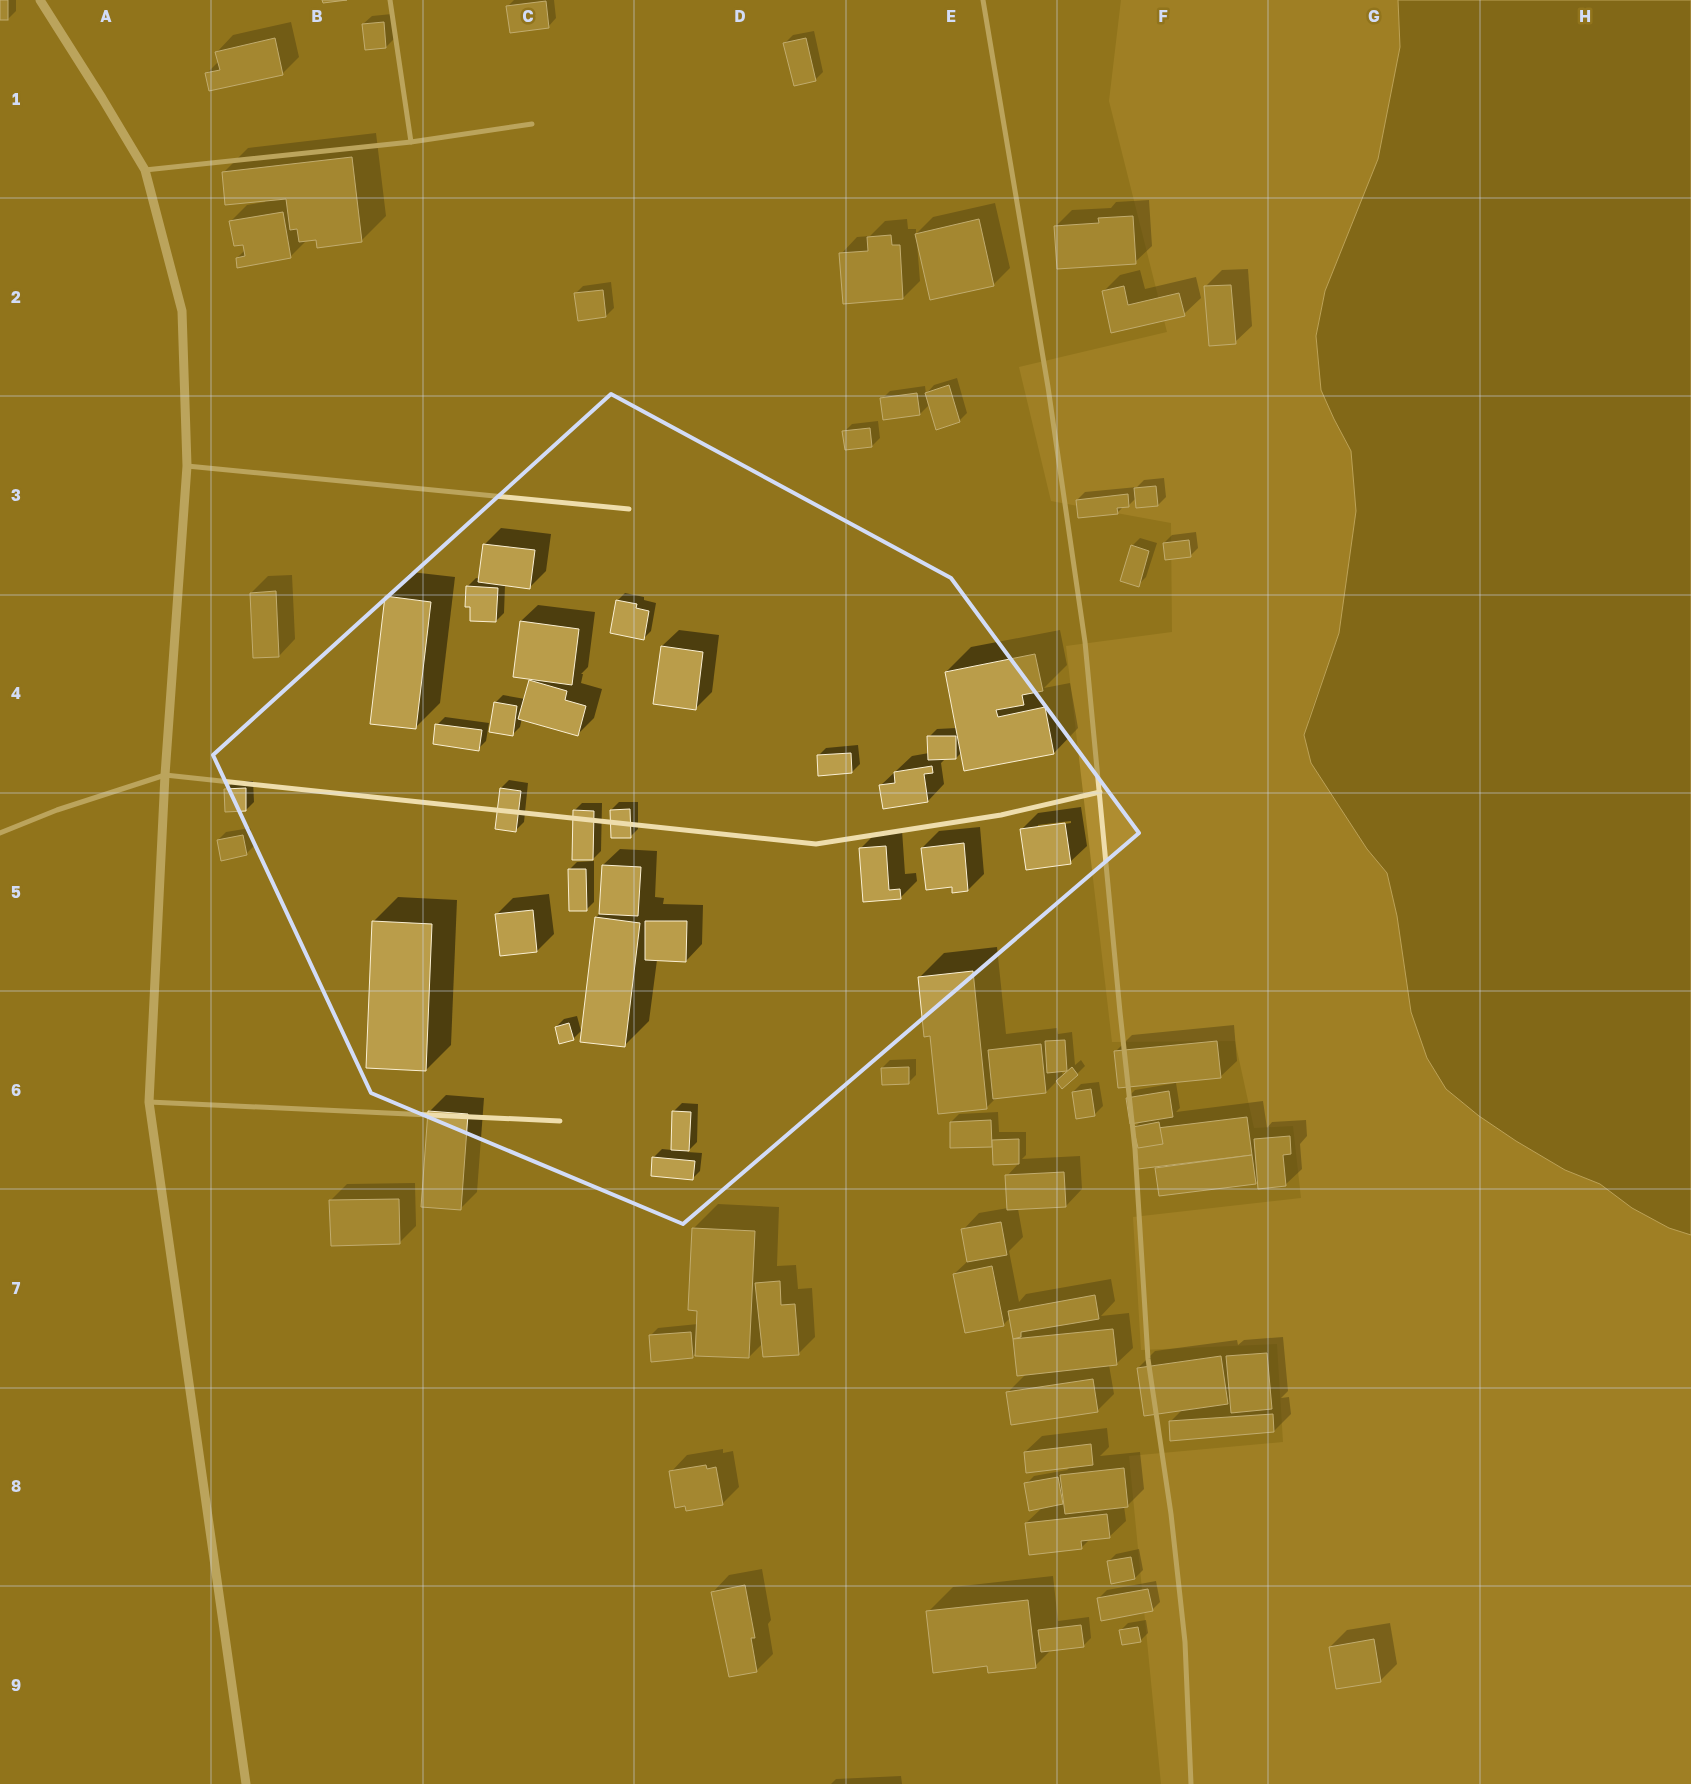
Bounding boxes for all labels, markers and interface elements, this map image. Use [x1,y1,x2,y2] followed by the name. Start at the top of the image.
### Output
[100,6,112,26] text: A
[311,6,323,26] text: B
[522,6,534,26] text: C
[734,6,746,26] text: D
[946,6,956,26] text: E
[1158,6,1168,26] text: F
[1368,6,1380,26] text: G
[1579,6,1591,26] text: H
[12,89,20,109] text: 1
[11,287,21,307] text: 2
[11,485,21,505] text: 3
[11,683,21,703] text: 4
[11,882,21,902] text: 5
[11,1080,21,1100] text: 6
[12,1278,21,1298] text: 7
[11,1476,21,1496] text: 8
[11,1675,21,1695] text: 9

